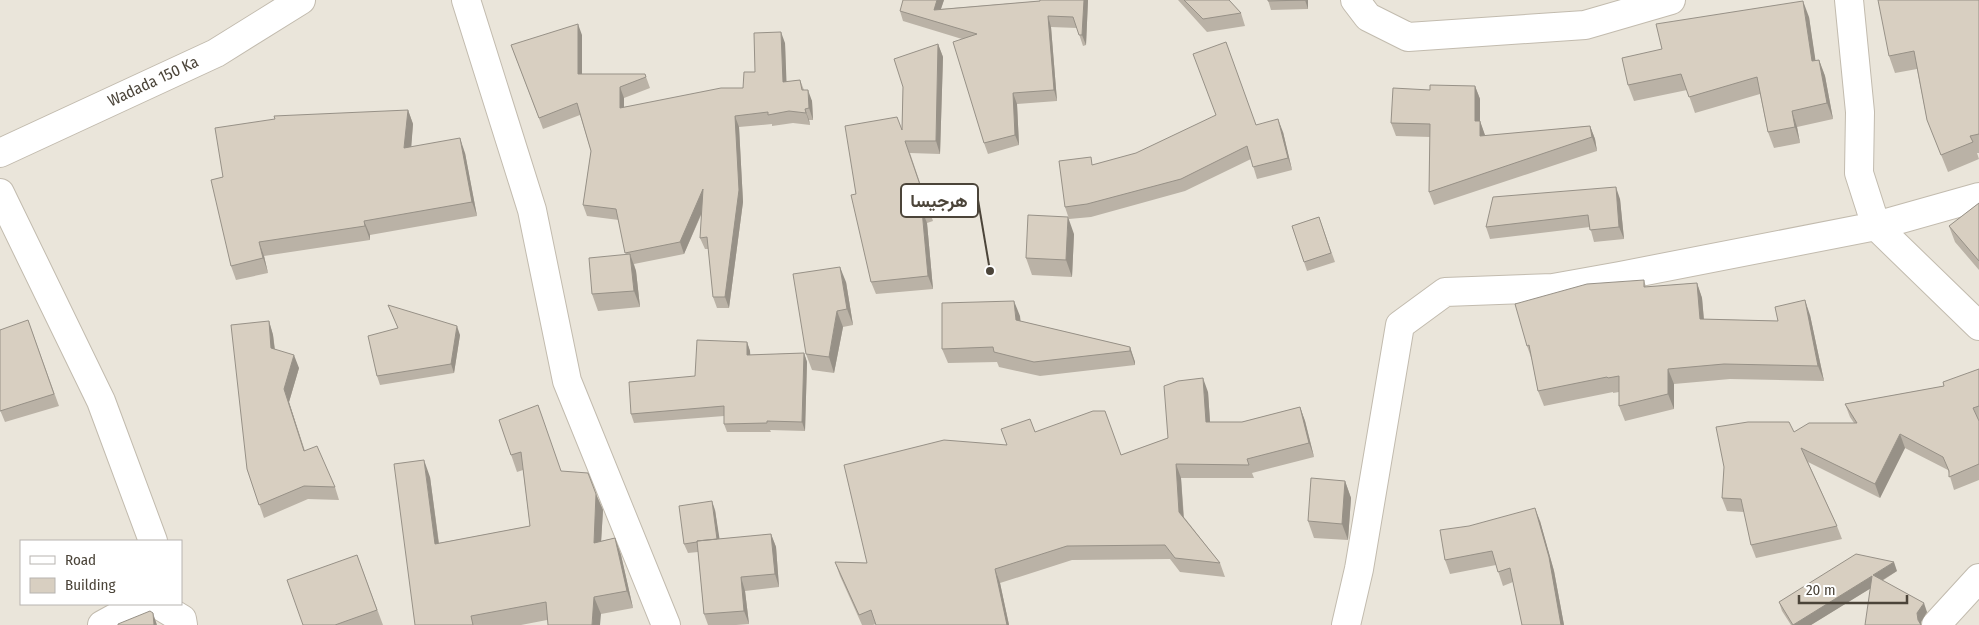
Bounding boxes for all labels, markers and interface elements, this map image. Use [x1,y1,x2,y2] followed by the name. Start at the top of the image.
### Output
[105,52,201,110] street label: Wadada 150 Ka
[901,184,978,217] callout: هرجيسا
[910,190,968,212] text: هرجيسا
[20,540,182,605] legend
[65,551,96,569] text: Road
[1799,572,1906,604] scale bar
[65,576,116,594] text: Building
[1806,581,1836,599] text: 20 m

